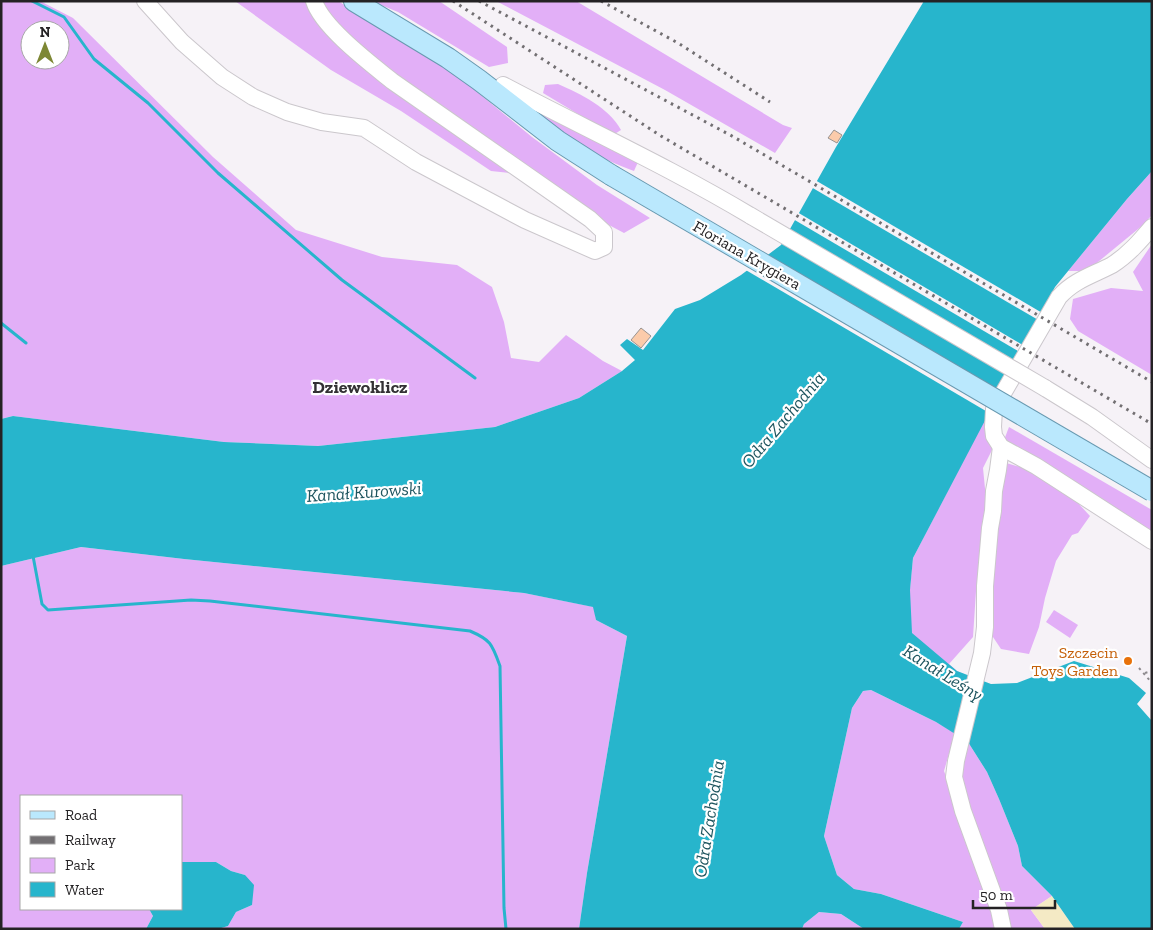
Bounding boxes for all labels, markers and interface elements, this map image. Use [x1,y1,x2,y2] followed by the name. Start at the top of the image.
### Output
[20,20,70,70] north arrow
[40,24,51,41] text: N
[690,217,804,294] street label: Floriana Krygiera
[737,368,829,472] water label: Odra Zachodnia
[312,376,408,398] district label: Dziewoklicz
[306,477,422,507] water label: Kanał Kurowski
[899,640,987,706] water label: Kanał Leśny
[1032,643,1119,680] place label: Szczecin Toys Garden
[1122,655,1134,667] marker: Szczecin Toys Garden
[689,759,729,879] water label: Odra Zachodnia
[20,795,182,910] legend
[65,806,98,824] text: Road
[65,831,116,849] text: Railway
[65,856,95,874] text: Park
[973,878,1056,910] scale bar
[65,881,105,899] text: Water
[980,886,1013,904] text: 50 m

